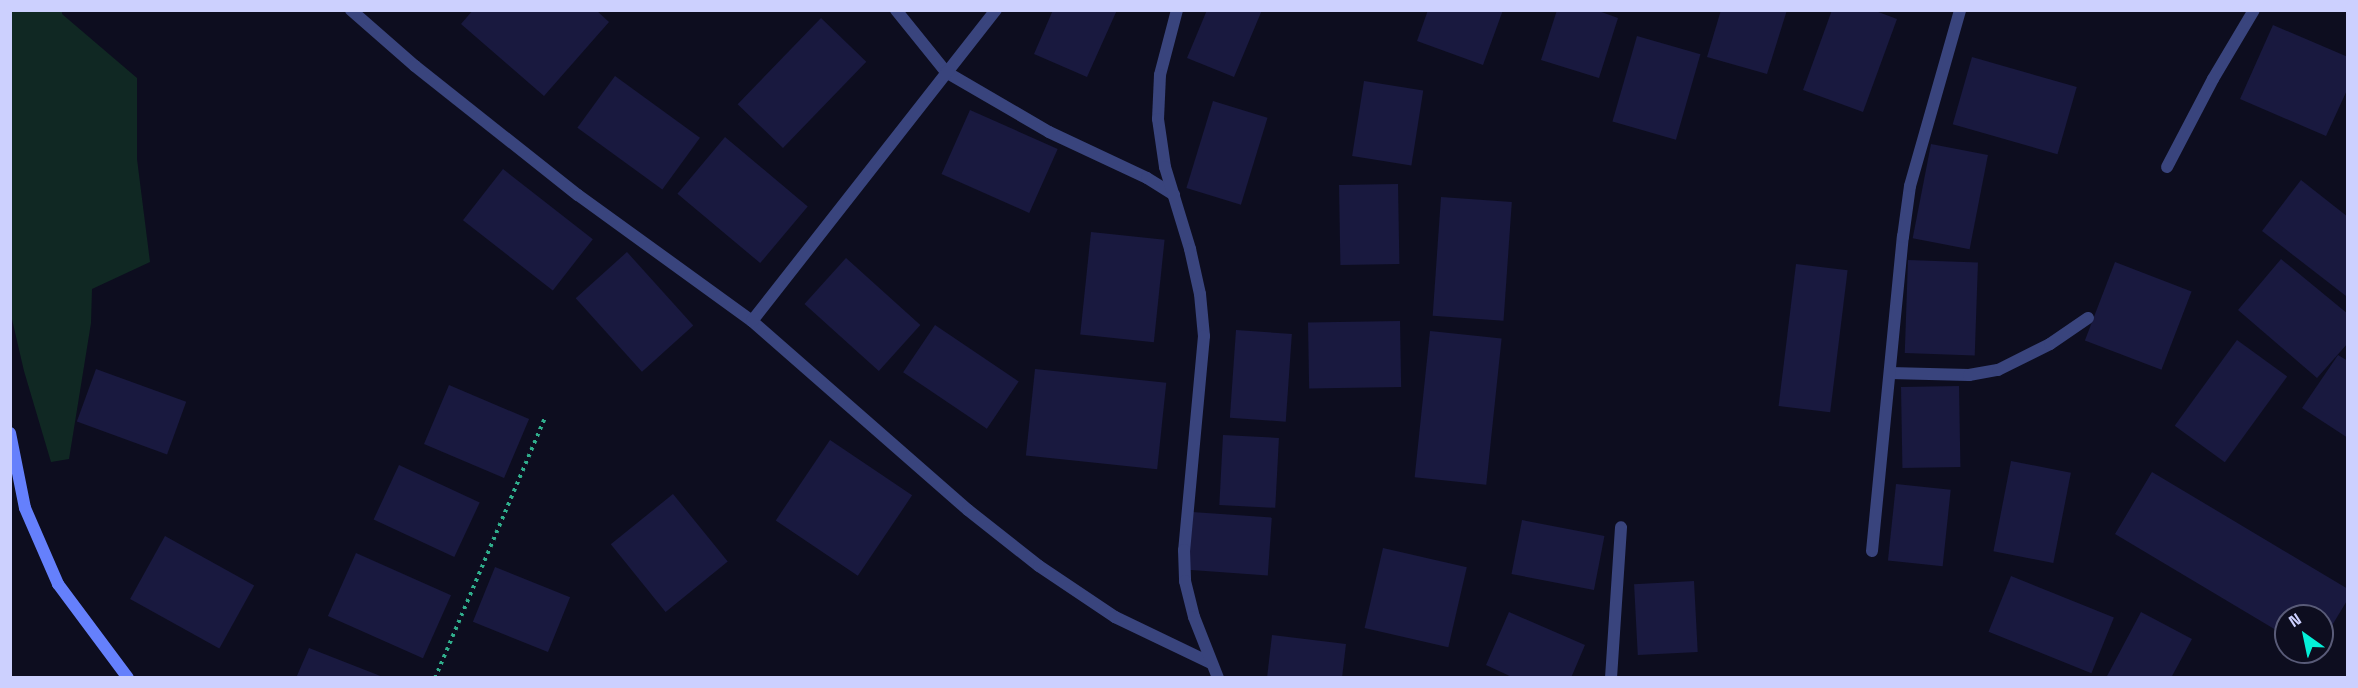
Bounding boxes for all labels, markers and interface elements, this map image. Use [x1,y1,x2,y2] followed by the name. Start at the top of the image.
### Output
[2274,604,2334,664] north arrow
[2285,608,2305,632] text: N

